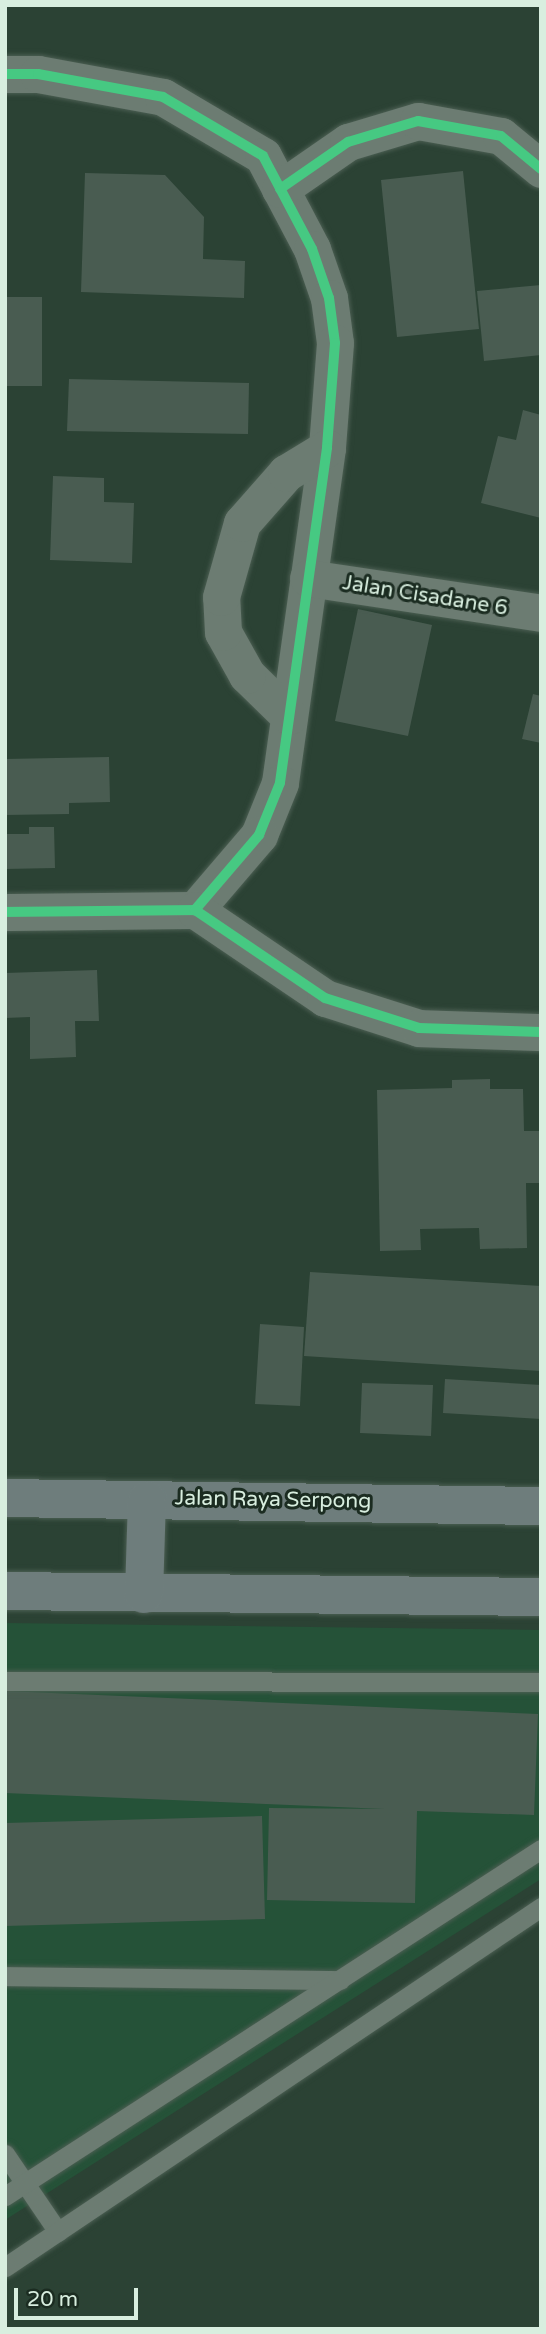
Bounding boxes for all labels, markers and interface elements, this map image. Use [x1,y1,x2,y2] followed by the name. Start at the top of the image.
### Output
[341,570,509,622] street label: Jalan Cisadane 6
[174,1486,372,1514] street label: Jalan Raya Serpong
[18,2274,142,2318] scale bar
[27,2287,78,2312] text: 20 m

